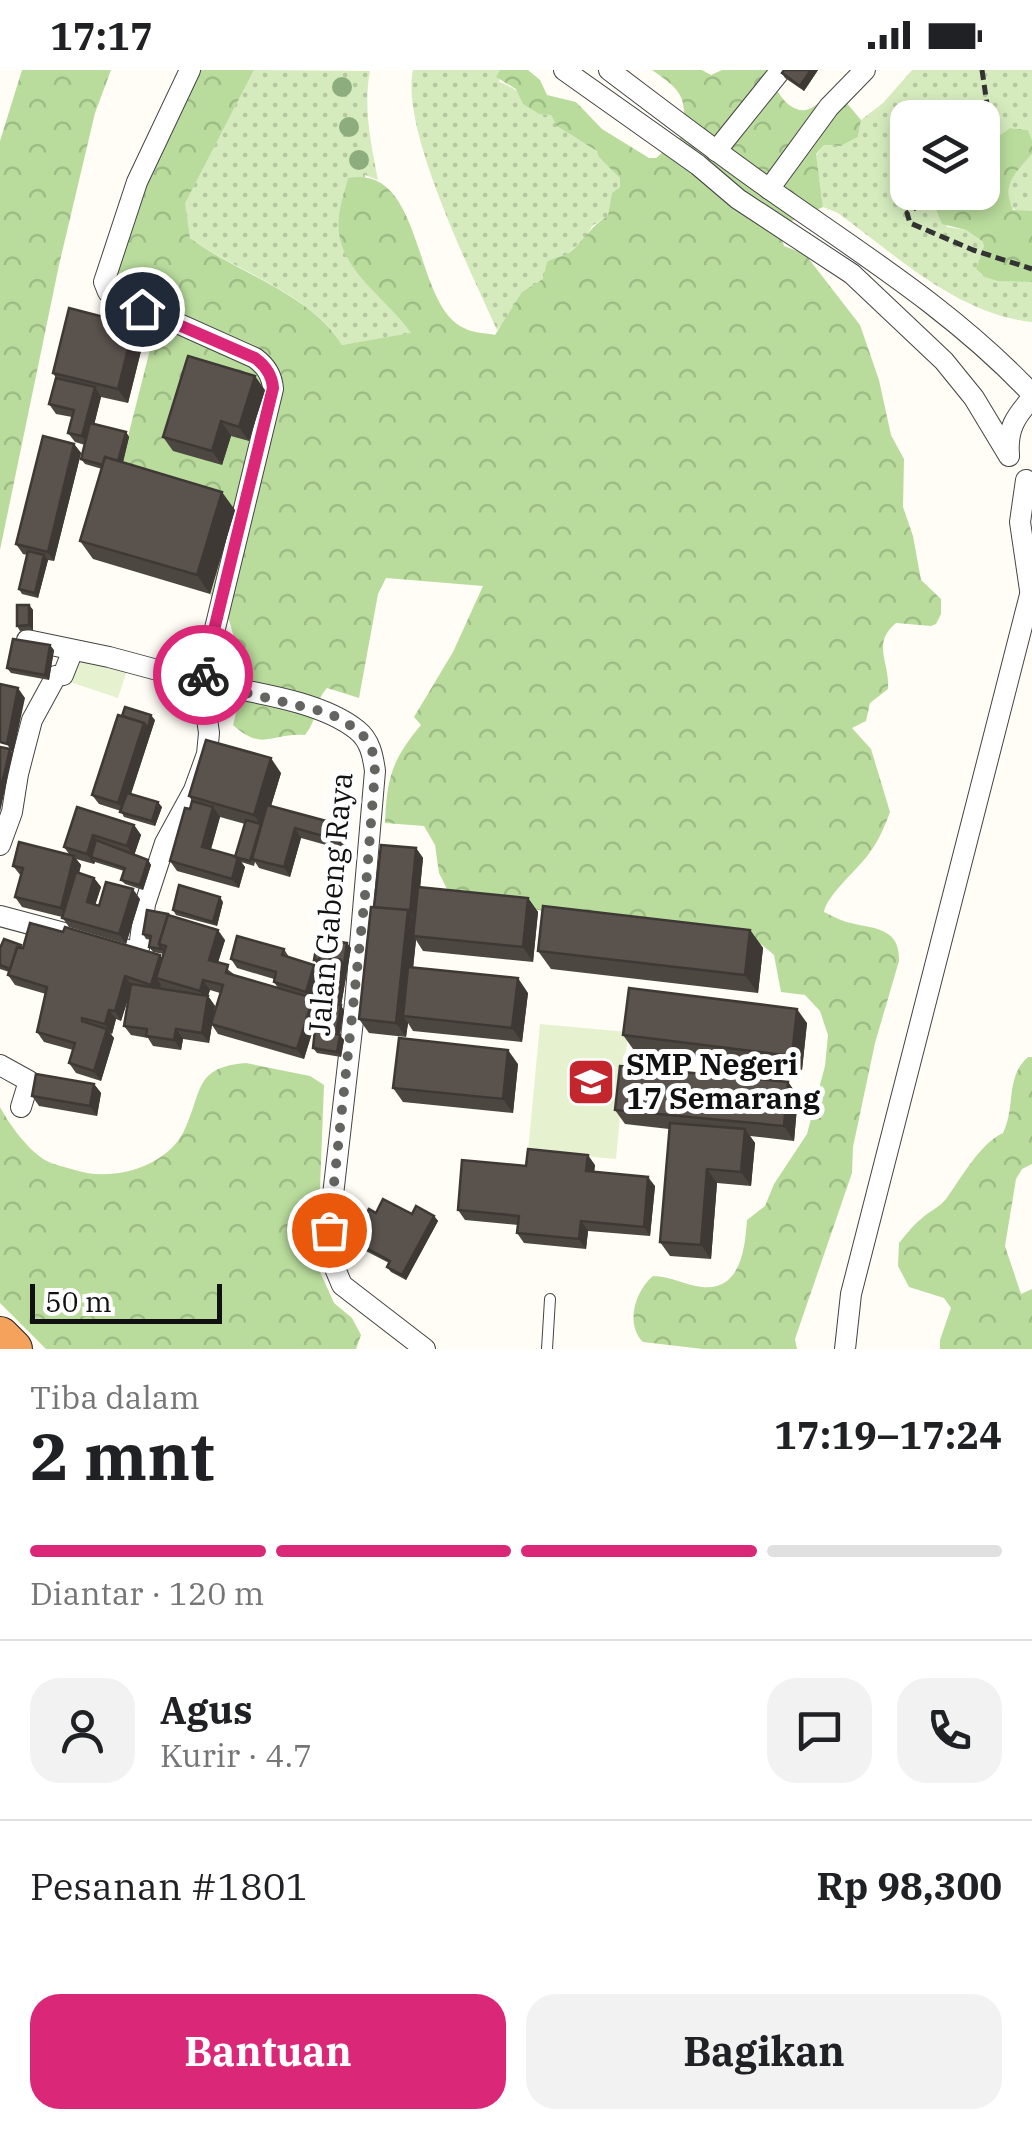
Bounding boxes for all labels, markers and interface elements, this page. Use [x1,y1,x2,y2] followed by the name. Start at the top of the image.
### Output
[50,11,153,60] text: 17:17
[890,100,1000,210] map controls
[890,100,1000,210] button: layers
[100,267,185,352] pin
[115,282,170,337] icon: home
[153,625,253,725] courier
[176,648,231,703] icon: bike
[299,770,360,1037] street label: Jalan Gabeng Raya
[626,1044,821,1117] place label: SMP Negeri 17 Semarang
[565,1056,617,1108] school or university icon: SMP Negeri 17 Semarang
[287,1188,372,1273] pin
[302,1203,357,1258] icon: bag
[30,1279,222,1324] scale bar
[45,1283,112,1320] text: 50 m
[30,1376,200,1418] text: Tiba dalam
[774,1410,1002,1459] text: 17:19–17:24
[30,1413,214,1498] text: 2 mnt
[30,1572,264,1614] text: Diantar · 120 m
[30,1678,135,1783] button: person
[767,1678,872,1783] button: chat
[897,1678,1002,1783] button: phone
[160,1685,253,1734] text: Agus
[160,1734,312,1776] text: Kurir · 4.7
[30,1861,308,1910] text: Pesanan #1801
[816,1861,1002,1910] text: Rp 98,300
[30,1994,506,2109] button: Bantuan
[526,1994,1002,2109] button: Bagikan

